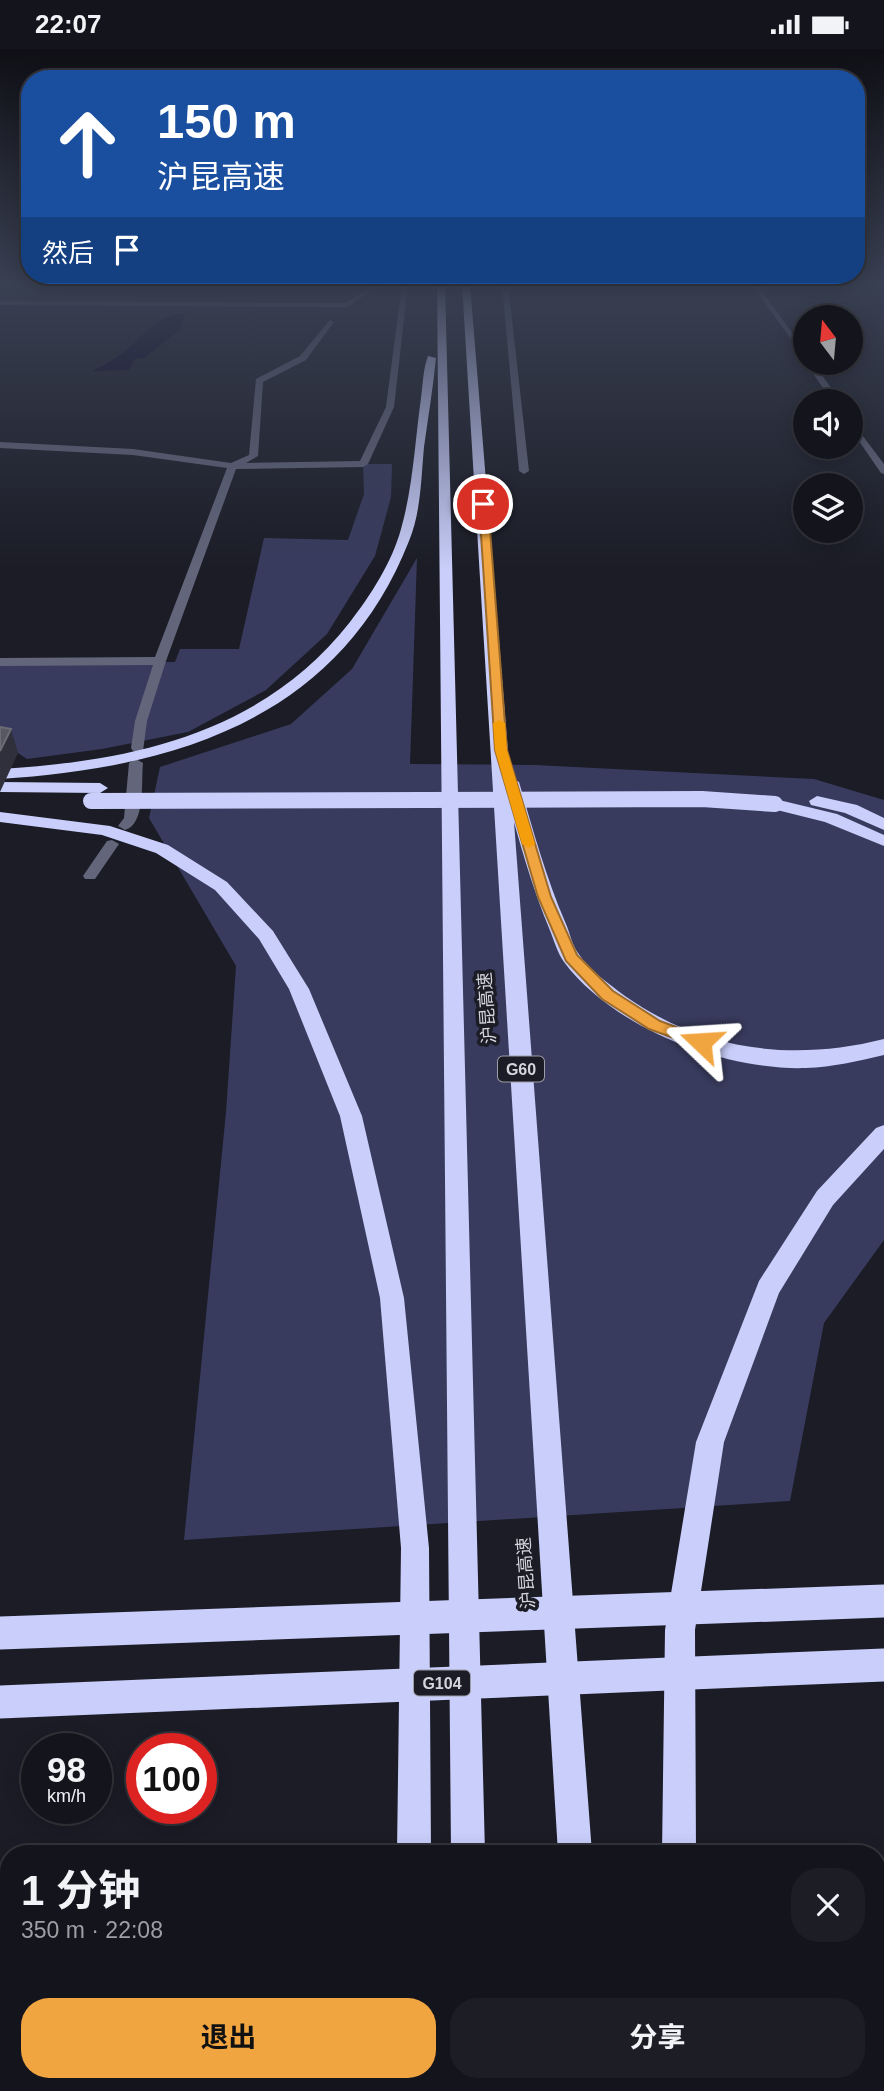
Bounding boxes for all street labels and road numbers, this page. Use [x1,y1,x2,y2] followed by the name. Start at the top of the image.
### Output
[475,971,499,1045] street label: 沪昆高速
[498,1057,544,1081] road number: G60
[514,1536,538,1610] street label: 沪昆高速
[414,1671,470,1695] road number: G104

